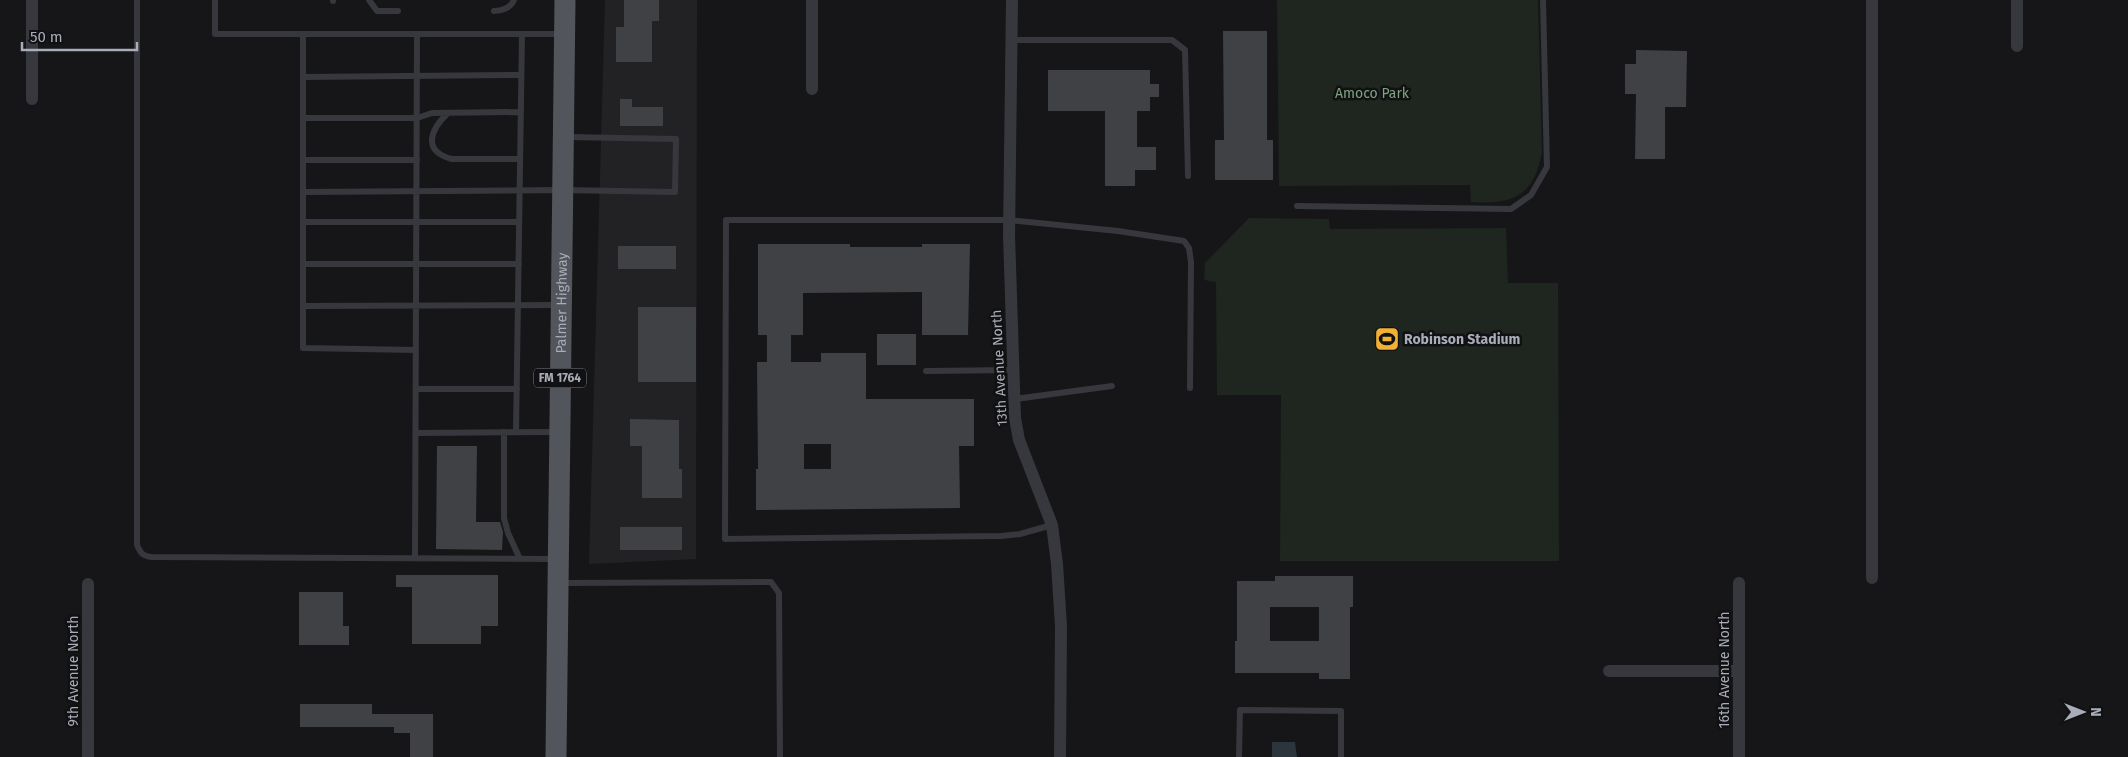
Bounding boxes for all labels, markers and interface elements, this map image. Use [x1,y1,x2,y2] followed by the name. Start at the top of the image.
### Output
[22,20,138,52] scale bar
[30,28,63,46] text: 50 m
[1335,85,1410,102] park label: Amoco Park
[553,252,571,354] street label: Palmer Highway
[988,309,1011,427] street label: 13th Avenue North
[1374,326,1400,352] sports icon: Robinson Stadium
[1404,331,1521,348] place label: Robinson Stadium
[534,368,586,388] road number: FM 1764
[1716,611,1733,729] street label: 16th Avenue North
[65,616,82,726] street label: 9th Avenue North
[2058,687,2108,737] north arrow
[2087,707,2104,717] text: N

